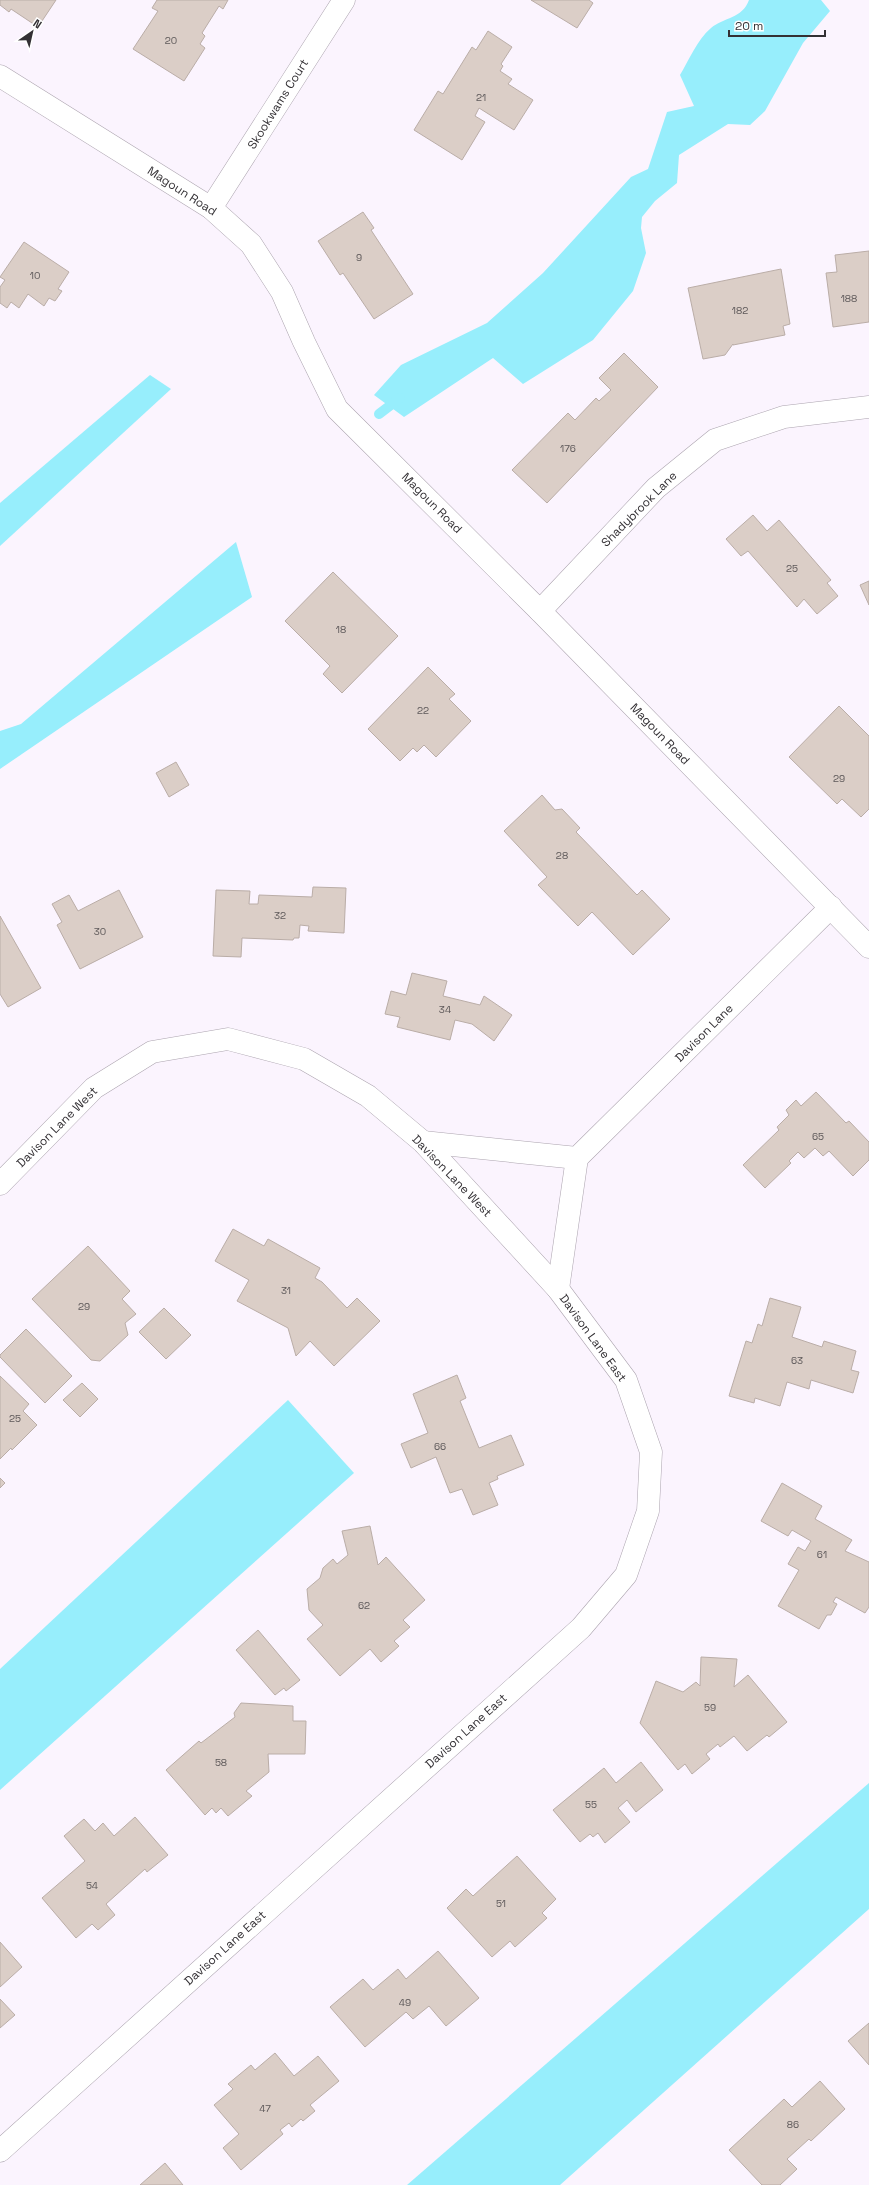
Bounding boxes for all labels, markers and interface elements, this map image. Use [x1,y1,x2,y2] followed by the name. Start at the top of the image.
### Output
[12,12,52,52] north arrow
[729,12,825,38] scale bar
[31,16,45,32] text: N
[735,18,763,34] text: 20 m
[165,34,177,47] house number: 20
[244,56,312,152] street label: Skookwams Court
[476,91,486,104] house number: 21
[144,163,220,219] street label: Magoun Road
[356,251,362,264] house number: 9
[30,269,40,282] house number: 10
[841,292,857,305] house number: 188
[732,304,748,317] house number: 182
[560,442,576,455] house number: 176
[598,468,680,550] street label: Shadybrook Lane
[398,469,466,537] street label: Magoun Road
[786,562,798,575] house number: 25
[336,623,346,636] house number: 18
[627,700,693,768] street label: Magoun Road
[417,704,429,717] house number: 22
[833,772,845,785] house number: 29
[556,849,568,862] house number: 28
[274,909,286,922] house number: 32
[94,925,106,938] house number: 30
[671,1000,737,1066] street label: Davison Lane
[439,1003,451,1016] house number: 34
[13,1083,101,1171] street label: Davison Lane West
[812,1130,824,1143] house number: 65
[409,1132,495,1220] street label: Davison Lane West
[281,1284,291,1297] house number: 31
[556,1291,630,1385] street label: Davison Lane East
[78,1300,90,1313] house number: 29
[791,1354,803,1367] house number: 63
[9,1412,21,1425] house number: 25
[434,1440,446,1453] house number: 66
[817,1548,827,1561] house number: 61
[358,1599,370,1612] house number: 62
[422,1690,510,1772] street label: Davison Lane East
[704,1701,716,1714] house number: 59
[215,1756,227,1769] house number: 58
[585,1798,597,1811] house number: 55
[86,1879,98,1892] house number: 54
[496,1897,506,1910] house number: 51
[181,1907,269,1989] street label: Davison Lane East
[399,1996,411,2009] house number: 49
[259,2102,271,2115] house number: 47
[787,2118,799,2131] house number: 86

